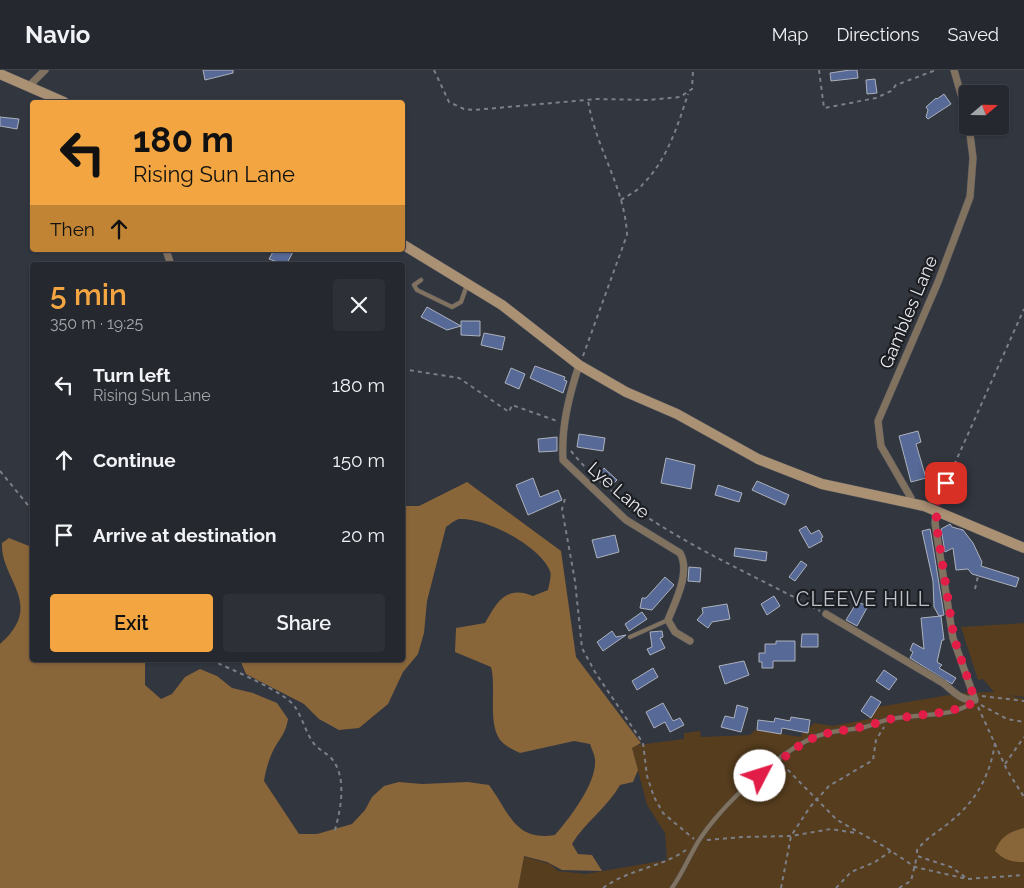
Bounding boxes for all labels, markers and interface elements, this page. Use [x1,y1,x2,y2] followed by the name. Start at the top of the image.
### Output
[25,20,90,49] text: Navio
[772,24,808,45] text: Map
[836,24,920,45] text: Directions
[948,24,999,45] text: Saved
[959,85,1009,135] north arrow
[959,85,1009,135] map controls
[133,119,234,160] text: 180 m
[50,120,115,185] icon: left
[133,161,295,187] text: Rising Sun Lane
[105,215,133,243] icon: ahead
[50,218,95,240] text: Then
[875,252,941,372] street label: Gambles Lane
[50,277,127,312] text: 5 min
[333,279,385,331] button: close
[50,314,143,333] text: 350 m · 19:25
[93,364,170,386] text: Turn left
[50,371,78,399] icon: left
[332,374,385,396] text: 180 m
[93,386,211,405] text: Rising Sun Lane
[50,446,78,474] icon: ahead
[93,449,176,471] text: Continue
[333,449,385,471] text: 150 m
[584,457,655,523] street label: Lye Lane
[925,462,967,504] pin
[932,469,960,497] icon: arrive
[50,521,78,549] icon: arrive
[93,524,277,546] text: Arrive at destination
[341,524,385,546] text: 20 m
[796,587,930,611] district label: CLEEVE HILL
[50,594,213,652] button: Exit
[223,594,385,652] button: Share
[733,749,785,801] position arrow

